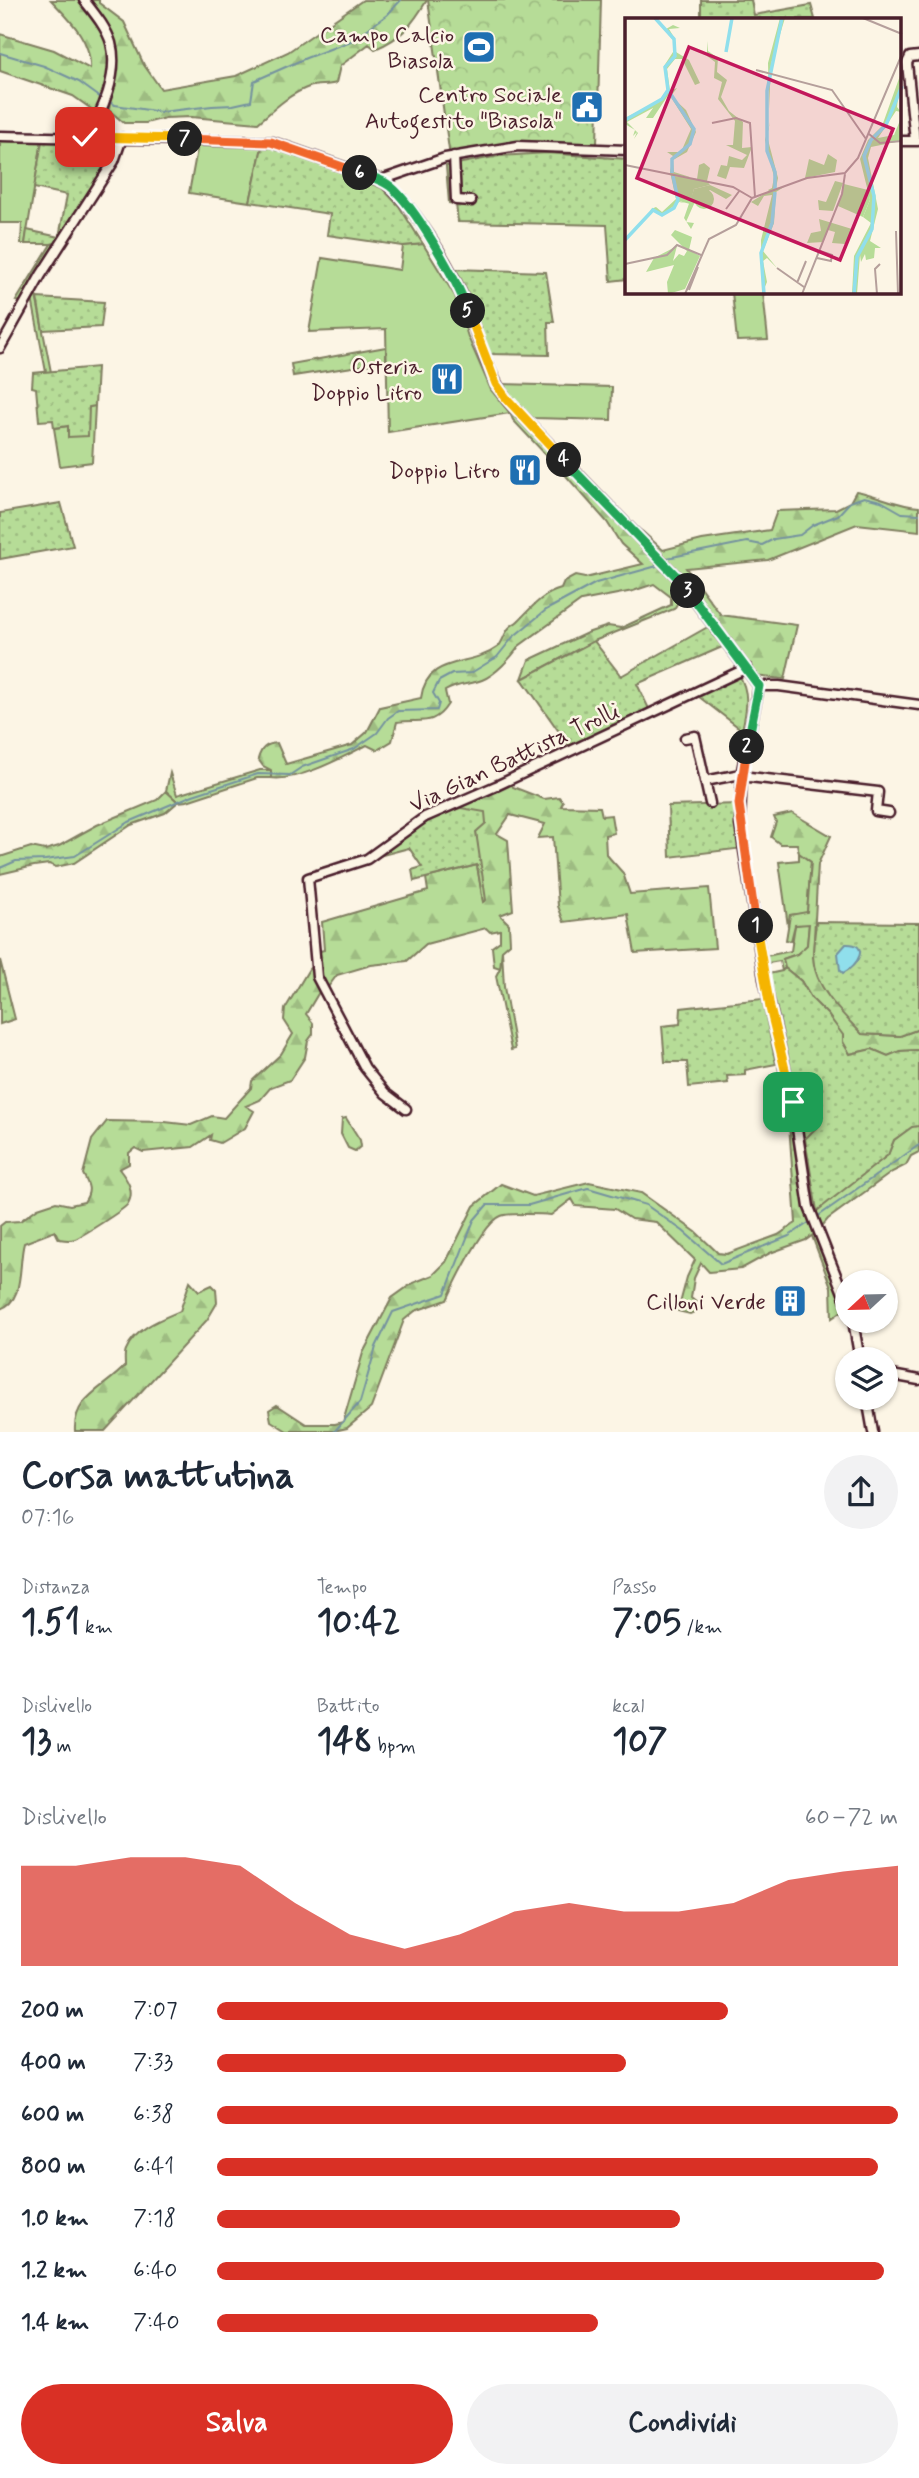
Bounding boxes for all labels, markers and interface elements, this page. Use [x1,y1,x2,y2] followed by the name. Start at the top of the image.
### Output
[625,18,902,294] inset map
[320,21,454,77] place label: Campo Calcio Biasola
[460,28,498,66] sports icon: Campo Calcio Biasola
[365,81,562,139] place label: Centro Sociale Autogestito "Biasola"
[568,88,606,126] public building icon: Centro Sociale Autogestito "Biasola"
[55,107,115,167] pin
[66,118,104,156] icon: check
[168,122,202,156] pin: 7
[179,126,190,151] text: 7
[342,156,378,190] pin: 6
[355,160,364,185] text: 6
[450,294,486,328] pin: 5
[462,298,473,323] text: 5
[310,353,422,409] place label: Osteria Doppio Litro
[428,360,466,398] restaurant icon: Osteria Doppio Litro
[546,442,582,477] pin: 4
[558,447,569,472] text: 4
[506,451,544,489] restaurant icon: Doppio Litro
[388,457,500,487] place label: Doppio Litro
[670,574,706,608] pin: 3
[683,578,692,603] text: 3
[405,697,625,821] street label: Via Gian Battista Trolli
[730,730,764,764] pin: 2
[742,734,751,759] text: 2
[738,908,774,944] pin: 1
[751,913,760,938] text: 1
[763,1072,823,1132] pin
[774,1083,812,1121] icon: arrive
[835,1270,898,1334] north arrow
[835,1270,898,1410] map controls
[771,1282,809,1320] building icon: Cilloni Verde
[646,1288,766,1318] place label: Cilloni Verde
[835,1347,898,1410] button: layers
[21,1452,295,1501] text: Corsa mattutina
[824,1455,898,1529] button: share
[21,1503,75,1533] text: 07:16
[21,1575,90,1600] text: Distanza
[317,1575,367,1600] text: Tempo
[612,1575,657,1600] text: Passo
[21,1600,80,1646] text: 1.51
[317,1600,401,1646] text: 10:42
[612,1600,681,1646] text: 7:05
[80,1615,113,1640] text: km
[681,1615,722,1640] text: /km
[21,1694,92,1719] text: Dislivello
[317,1694,379,1719] text: Battito
[612,1694,644,1719] text: kcal
[21,1719,51,1765] text: 13
[317,1719,372,1765] text: 148
[612,1719,668,1765] text: 107
[51,1734,72,1759] text: m
[372,1734,416,1759] text: bpm
[21,1803,107,1833] text: Dislivello
[805,1803,898,1833] text: 60–72 m
[21,1996,84,2026] text: 200 m
[133,1996,178,2026] text: 7:07
[21,2048,86,2078] text: 400 m
[133,2048,173,2078] text: 7:33
[21,2100,84,2130] text: 600 m
[133,2100,174,2130] text: 6:38
[21,2152,85,2182] text: 800 m
[133,2152,174,2182] text: 6:41
[21,2204,89,2234] text: 1.0 km
[133,2204,176,2234] text: 7:18
[21,2256,87,2286] text: 1.2 km
[133,2256,177,2286] text: 6:40
[21,2308,89,2338] text: 1.4 km
[133,2308,180,2338] text: 7:40
[21,2384,453,2464] button: Salva
[467,2384,898,2464] button: Condividi

